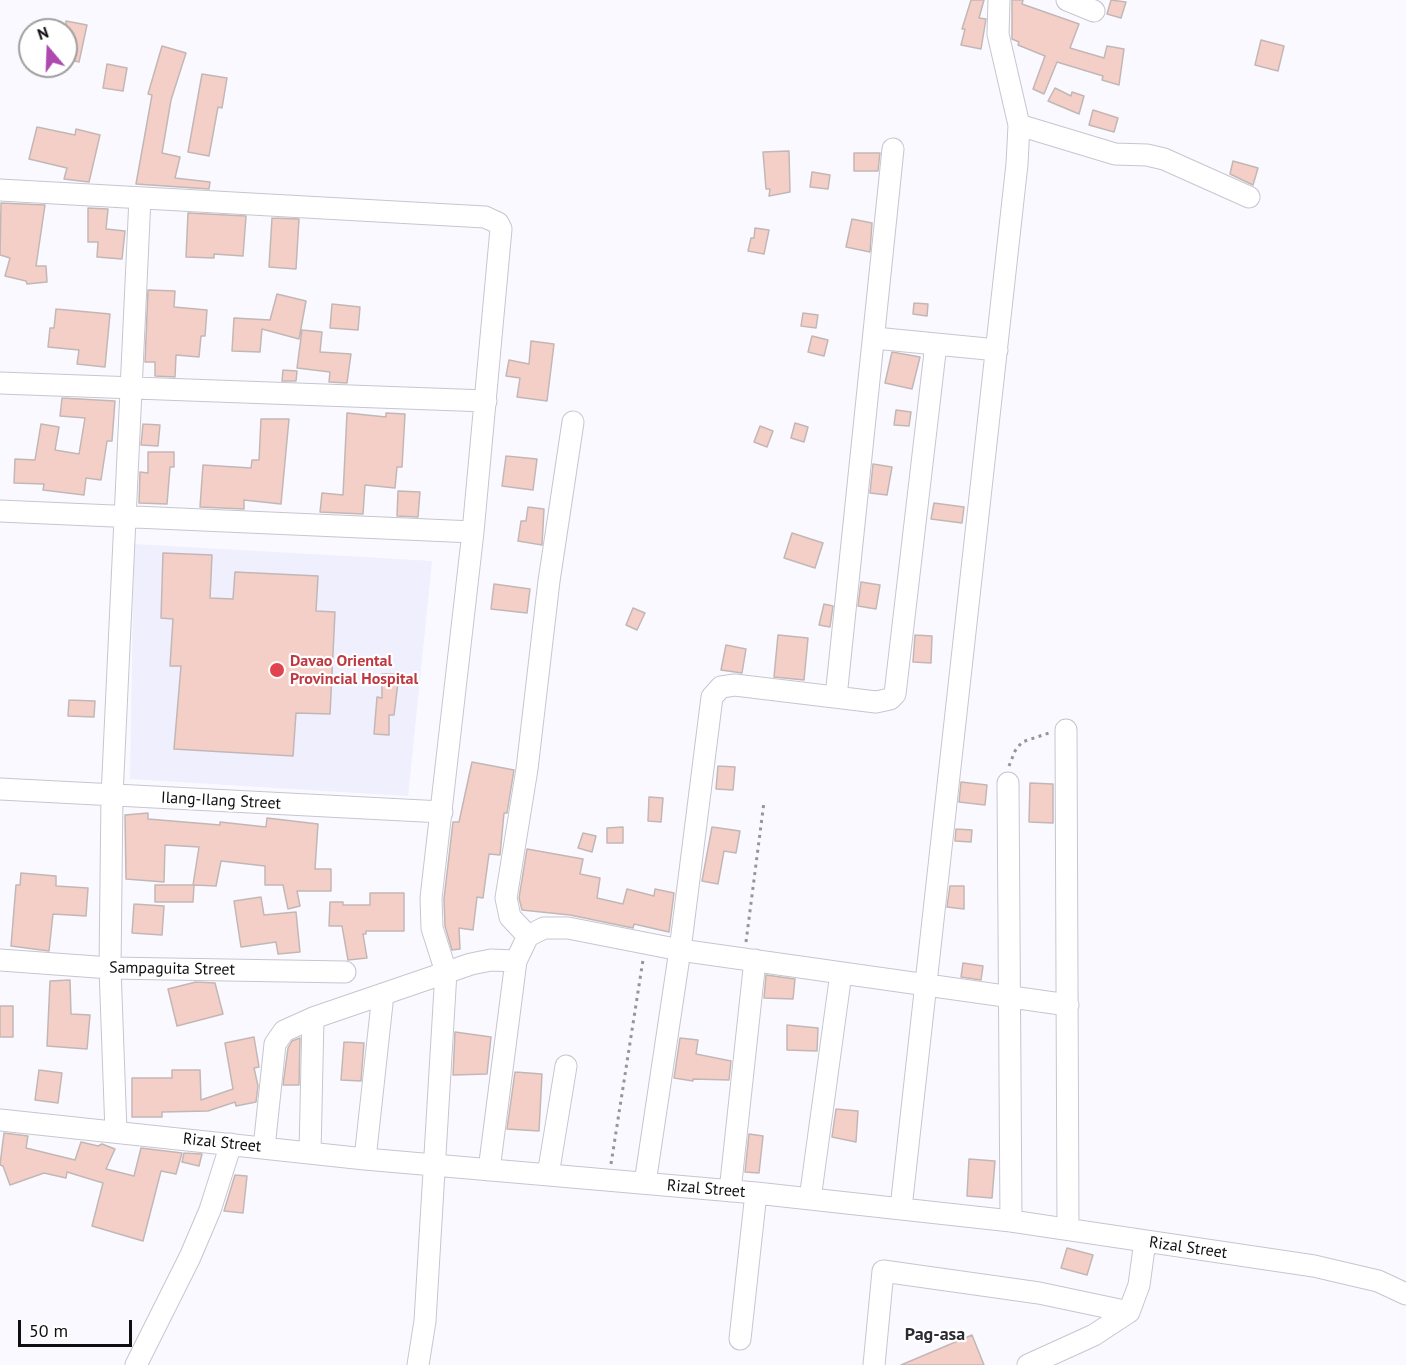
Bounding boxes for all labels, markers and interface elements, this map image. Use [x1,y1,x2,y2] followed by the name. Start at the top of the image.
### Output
[18,18,78,78] north arrow
[35,22,51,44] text: N
[290,651,418,689] place label: Davao Oriental Provincial Hospital
[268,661,286,679] marker: Davao Oriental Provincial Hospital
[161,788,281,814] street label: Ilang-Ilang Street
[109,958,235,980] street label: Sampaguita Street
[182,1129,262,1157] street label: Rizal Street
[666,1176,746,1202] street label: Rizal Street
[1148,1233,1228,1263] street label: Rizal Street
[21,1308,135,1346] scale bar
[29,1319,68,1342] text: 50 m
[905,1324,965,1346] district label: Pag-asa

